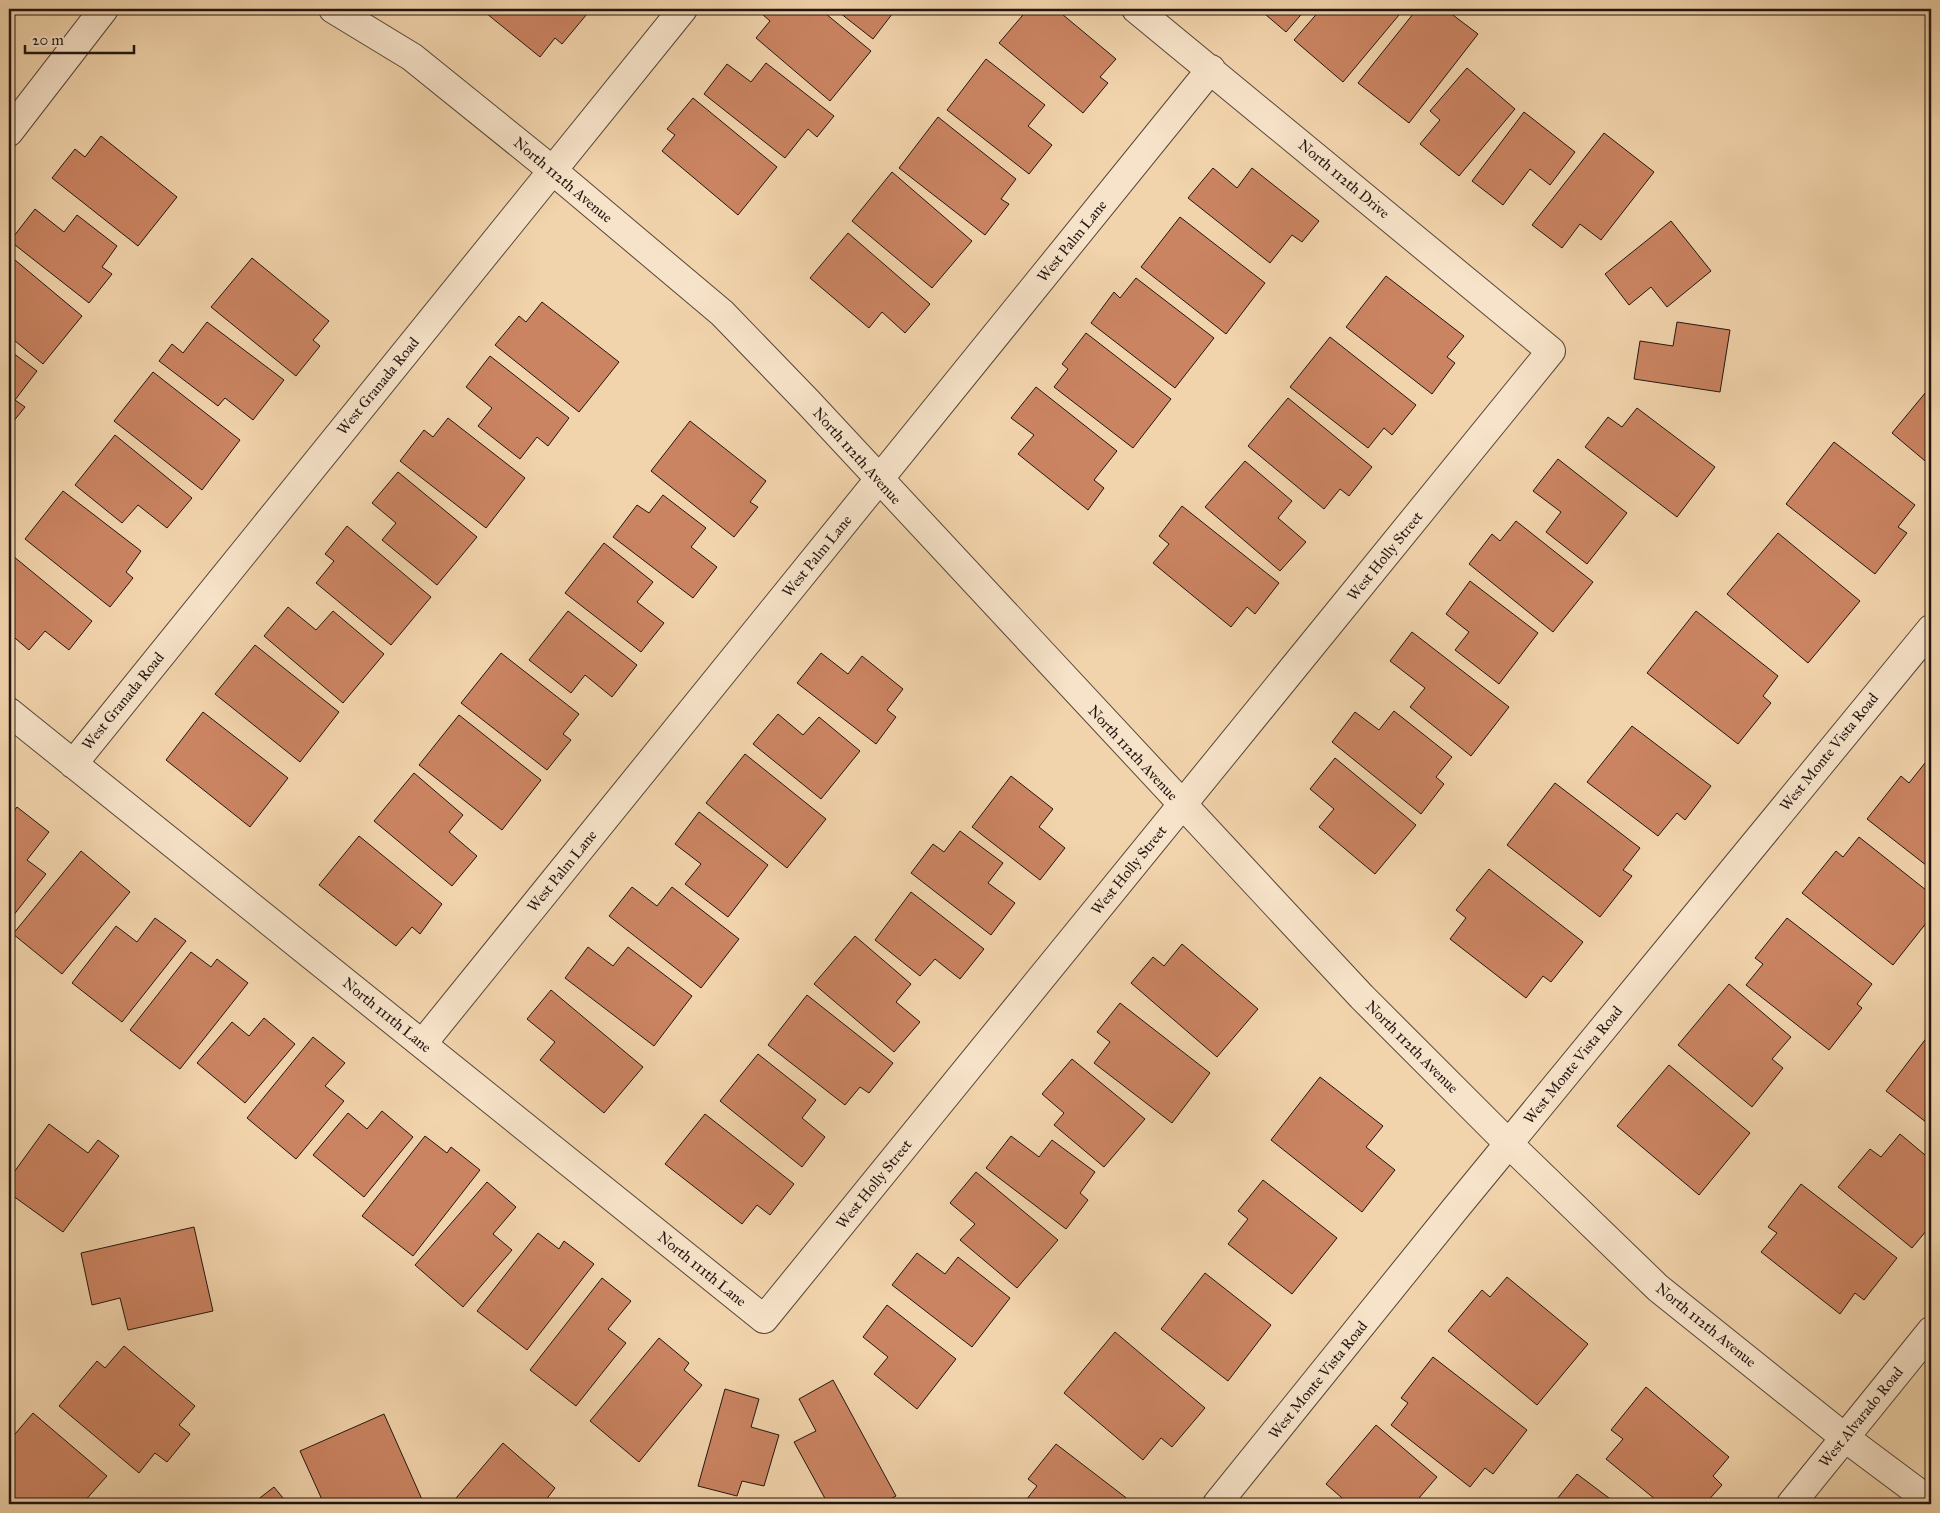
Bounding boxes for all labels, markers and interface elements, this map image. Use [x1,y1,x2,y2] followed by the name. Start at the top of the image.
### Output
[25,22,134,54] scale bar
[32,31,64,49] text: 20 m
[510,133,616,227] street label: North 112th Avenue
[1295,136,1393,222] street label: North 112th Drive
[1033,196,1111,286] street label: West Palm Lane
[333,333,423,438] street label: West Granada Road
[809,404,905,508] street label: North 112th Avenue
[1343,507,1427,604] street label: West Holly Street
[778,511,856,601] street label: West Palm Lane
[78,648,168,753] street label: West Granada Road
[1776,689,1882,815] street label: West Monte Vista Road
[1084,702,1182,804] street label: North 112th Avenue
[1087,821,1171,918] street label: West Holly Street
[523,826,601,916] street label: West Palm Lane
[339,974,435,1056] street label: North 111th Lane
[1362,997,1462,1097] street label: North 112th Avenue
[1520,1002,1626,1128] street label: West Monte Vista Road
[832,1135,916,1232] street label: West Holly Street
[654,1228,750,1310] street label: North 111th Lane
[1652,1279,1760,1371] street label: North 112th Avenue
[1265,1317,1371,1443] street label: West Monte Vista Road
[1815,1363,1907,1471] street label: West Alvarado Road

